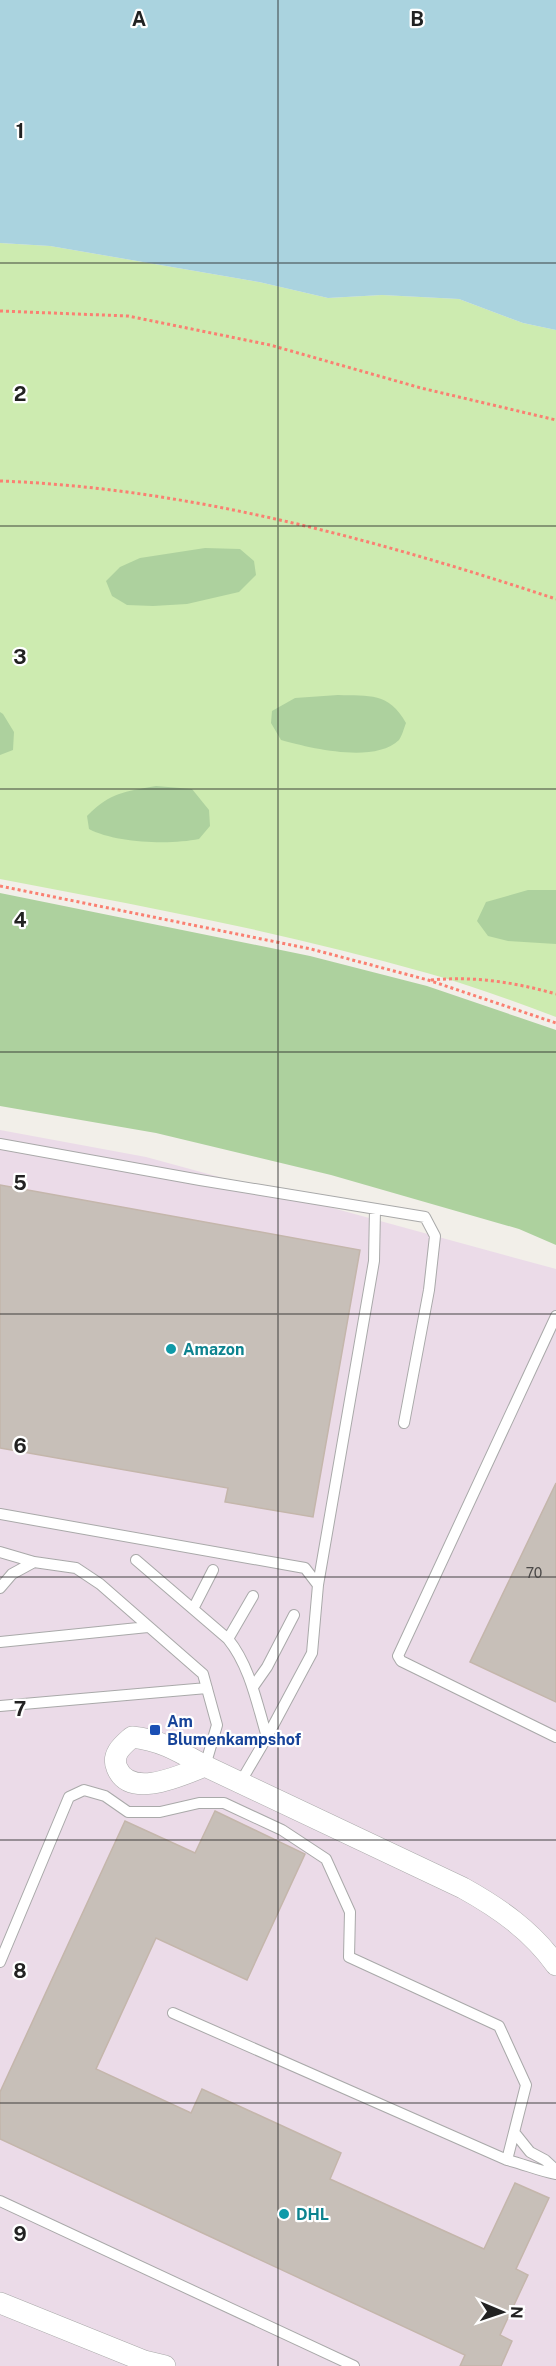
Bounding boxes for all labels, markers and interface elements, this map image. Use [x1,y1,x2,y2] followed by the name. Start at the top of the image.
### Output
[132,7,146,31] text: A
[410,7,424,31] text: B
[16,119,24,143] text: 1
[14,382,26,406] text: 2
[13,645,27,669] text: 3
[13,908,27,932] text: 4
[13,1171,27,1195] text: 5
[183,1340,244,1359] place label: Amazon
[164,1342,178,1356] marker: Amazon
[13,1434,27,1458] text: 6
[526,1565,542,1581] house number: 70
[14,1697,26,1721] text: 7
[167,1712,302,1749] place label: Am Blumenkampshof
[148,1723,162,1737] marker: Am Blumenkampshof
[13,1959,27,1983] text: 8
[296,2205,329,2224] place label: DHL
[277,2207,291,2221] marker: DHL
[13,2222,27,2246] text: 9
[472,2282,532,2342] north arrow
[507,2306,526,2319] text: N

